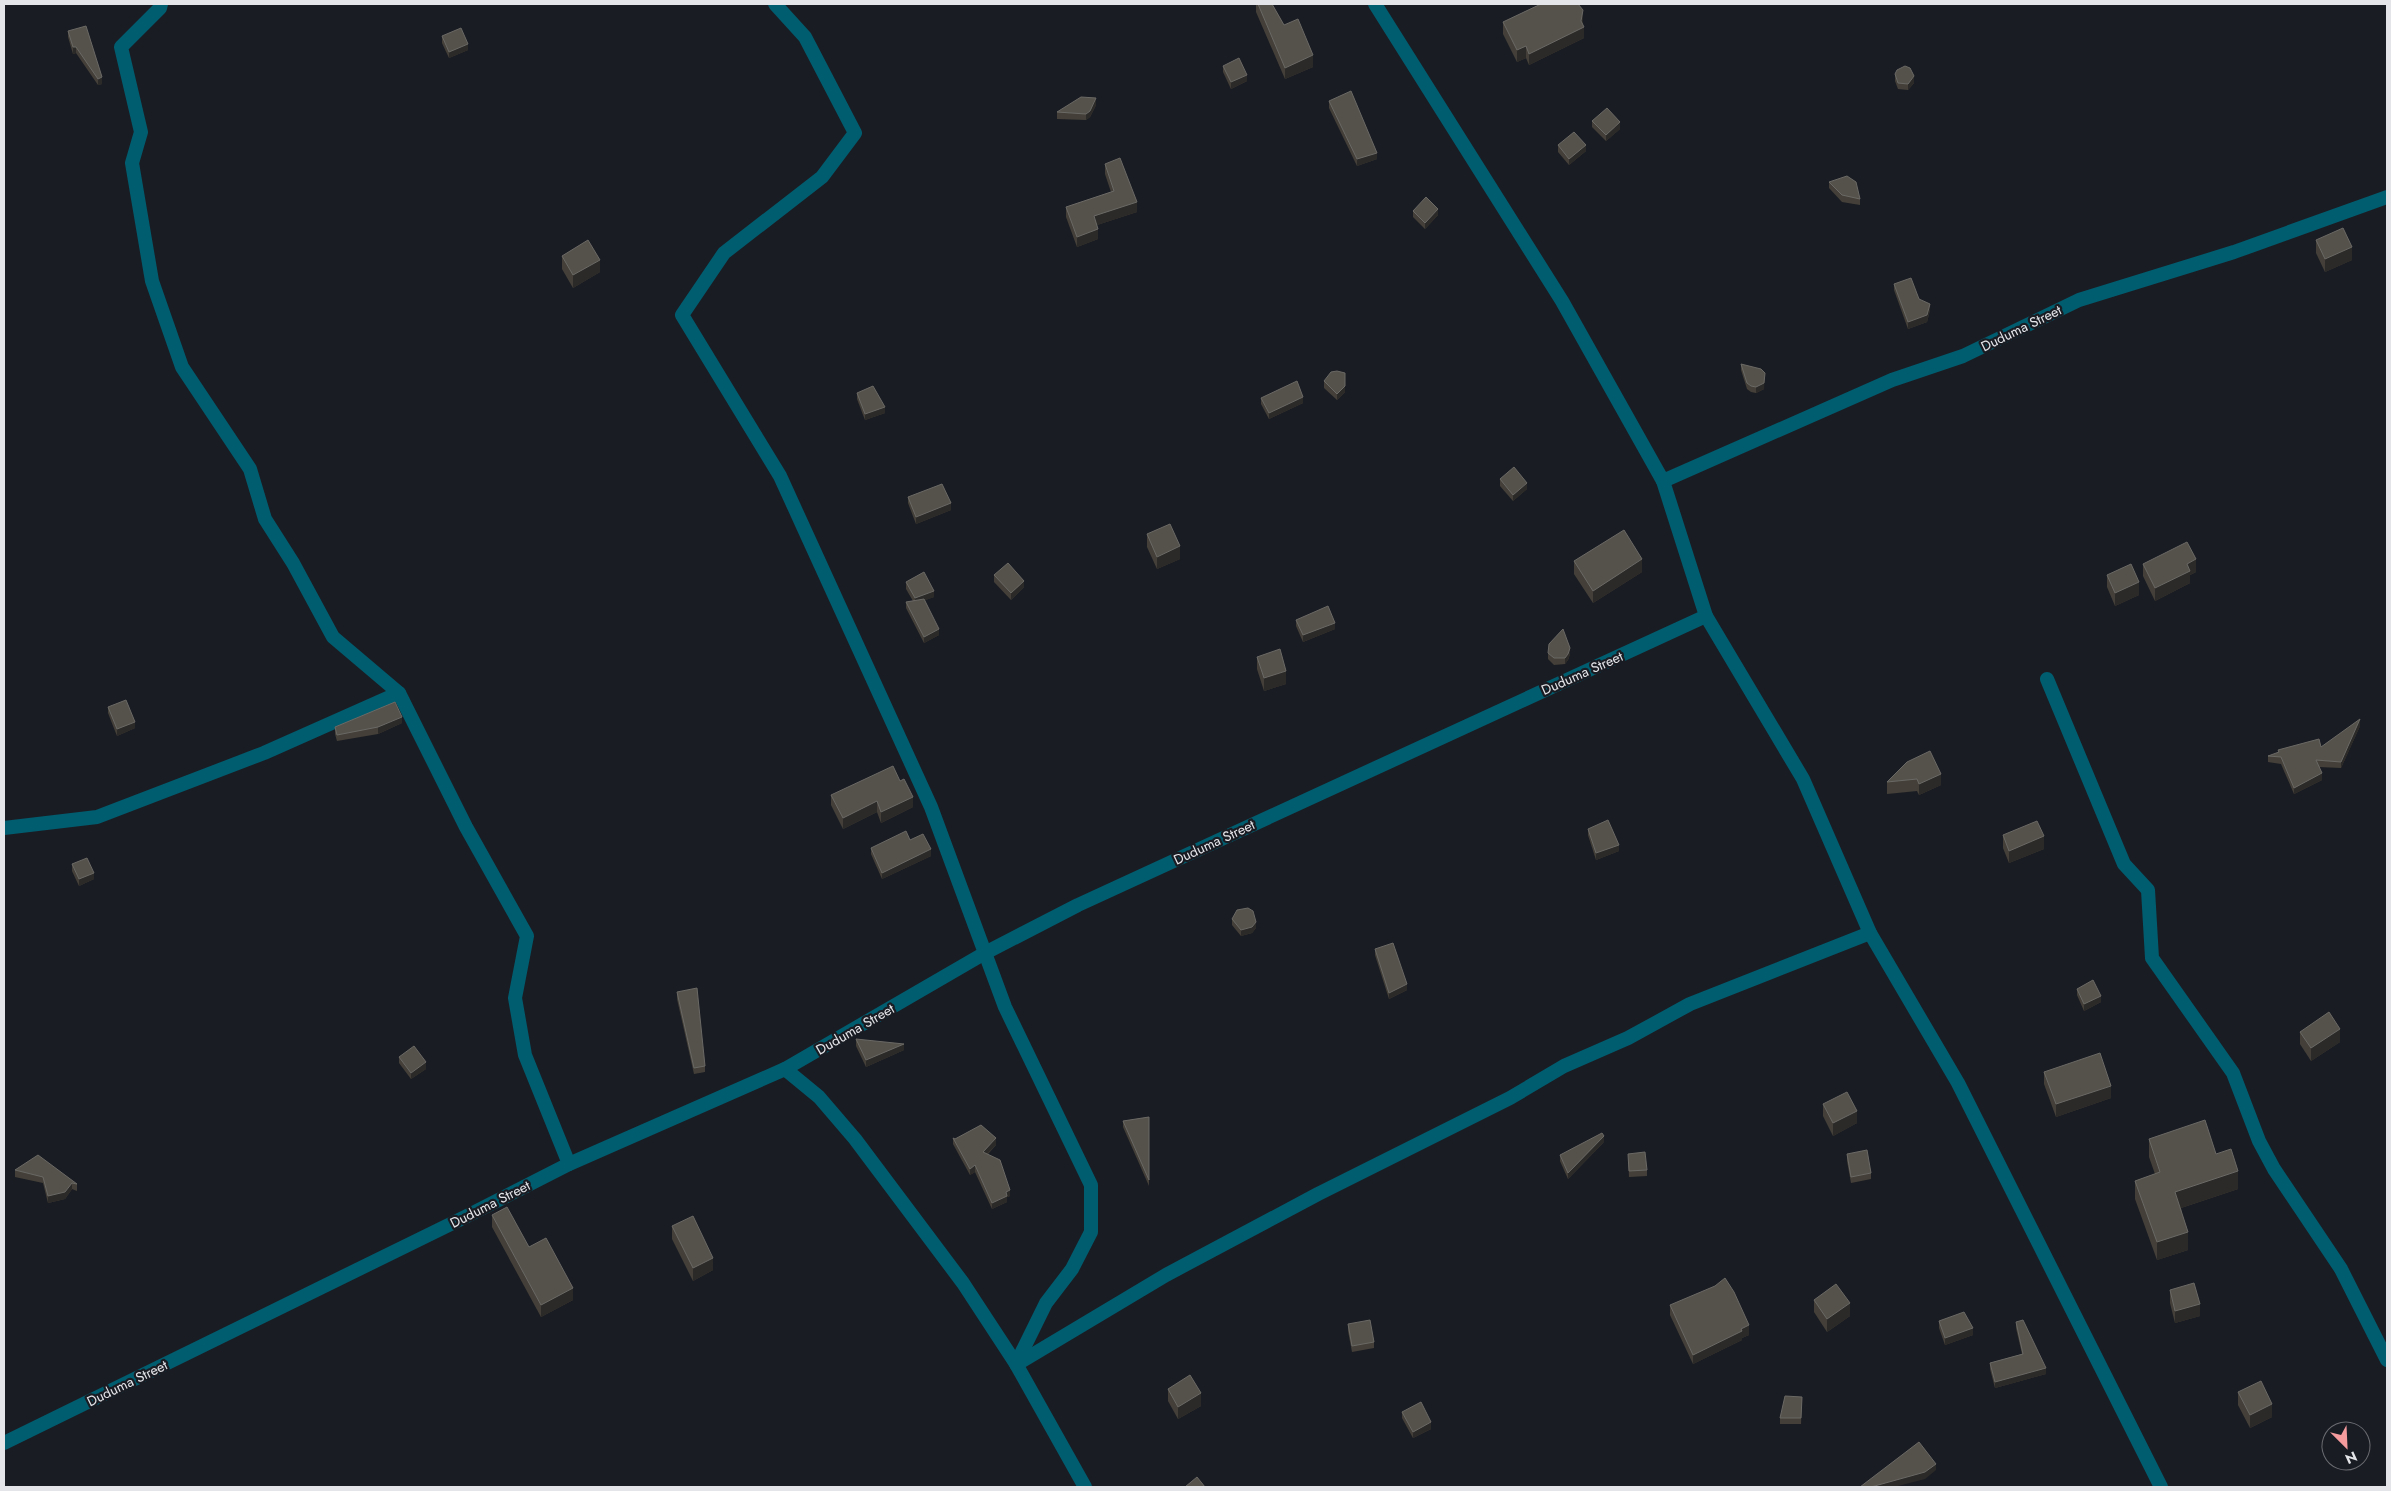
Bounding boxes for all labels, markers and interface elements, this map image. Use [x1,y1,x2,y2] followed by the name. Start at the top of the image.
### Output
[1977,300,2065,356] street label: Duduma Street
[1538,646,1627,700] street label: Duduma Street
[1170,814,1258,870] street label: Duduma Street
[812,998,898,1060] street label: Duduma Street
[446,1175,534,1233] street label: Duduma Street
[83,1355,171,1411] street label: Duduma Street
[2321,1421,2371,1471] north arrow
[2342,1446,2360,1469] text: N

